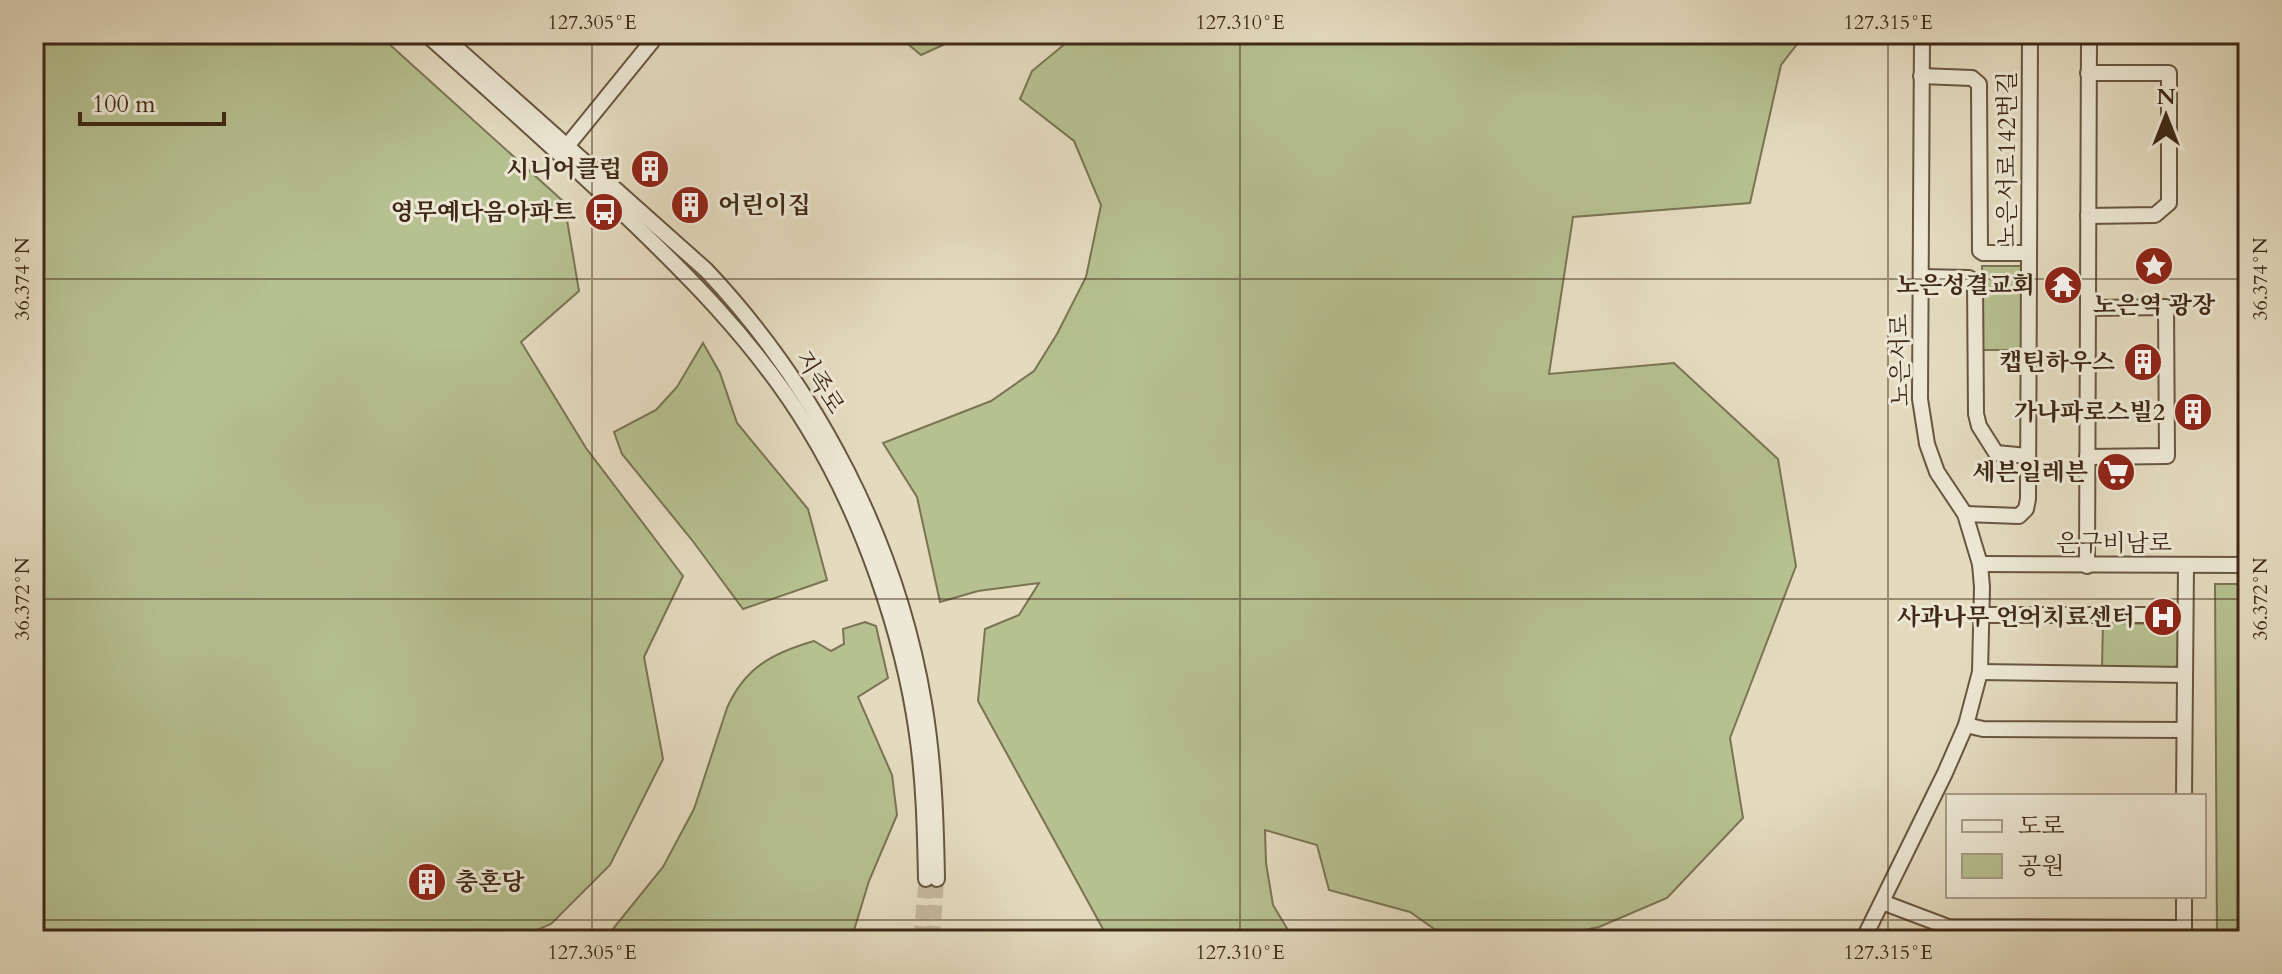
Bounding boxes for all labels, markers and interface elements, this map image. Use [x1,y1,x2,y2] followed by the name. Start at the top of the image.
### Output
[547,9,637,36] text: 127.305°E
[1195,9,1285,36] text: 127.310°E
[1843,9,1933,36] text: 127.315°E
[1991,71,2024,247] street label: 노은서로142번길
[80,76,224,126] scale bar
[2126,76,2206,156] north arrow
[2156,82,2176,112] text: N
[92,88,156,121] text: 100 m
[629,148,671,190] building icon: 시니어클럽
[506,153,622,186] place label: 시니어클럽
[669,184,711,226] building icon: 어린이집
[718,189,811,222] place label: 어린이집
[583,191,625,233] bus stop icon: 영무예다음아파트
[391,196,576,229] place label: 영무예다음아파트
[9,237,36,321] text: 36.374°N
[2247,237,2274,321] text: 36.374°N
[2133,245,2175,287] place icon: 노은역 광장
[2042,264,2084,306] temple icon: 노은성결교회
[1896,269,2035,302] place label: 노은성결교회
[2093,289,2216,322] place label: 노은역 광장
[1883,313,1918,407] street label: 노은서로
[2122,341,2164,383] building icon: 캡틴하우스
[787,344,852,421] street label: 지족로
[1999,346,2115,379] place label: 캡틴하우스
[2172,391,2214,433] building icon: 가나파로스빌2
[2014,396,2165,429] place label: 가나파로스빌2
[2095,451,2137,493] supermarket icon: 세븐일레븐
[1972,456,2088,489] place label: 세븐일레븐
[2056,527,2172,560] street label: 은구비남로
[9,557,36,641] text: 36.372°N
[2247,557,2274,641] text: 36.372°N
[2142,596,2184,638] hospital icon: 사과나무 언어치료센터
[1897,601,2135,634] place label: 사과나무 언어치료센터
[1946,794,2206,898] legend
[2018,810,2064,843] text: 도로
[2018,850,2064,883] text: 공원
[406,861,448,903] building icon: 충혼당
[455,866,525,899] place label: 충혼당
[547,939,637,966] text: 127.305°E
[1195,939,1285,966] text: 127.310°E
[1843,939,1933,966] text: 127.315°E

